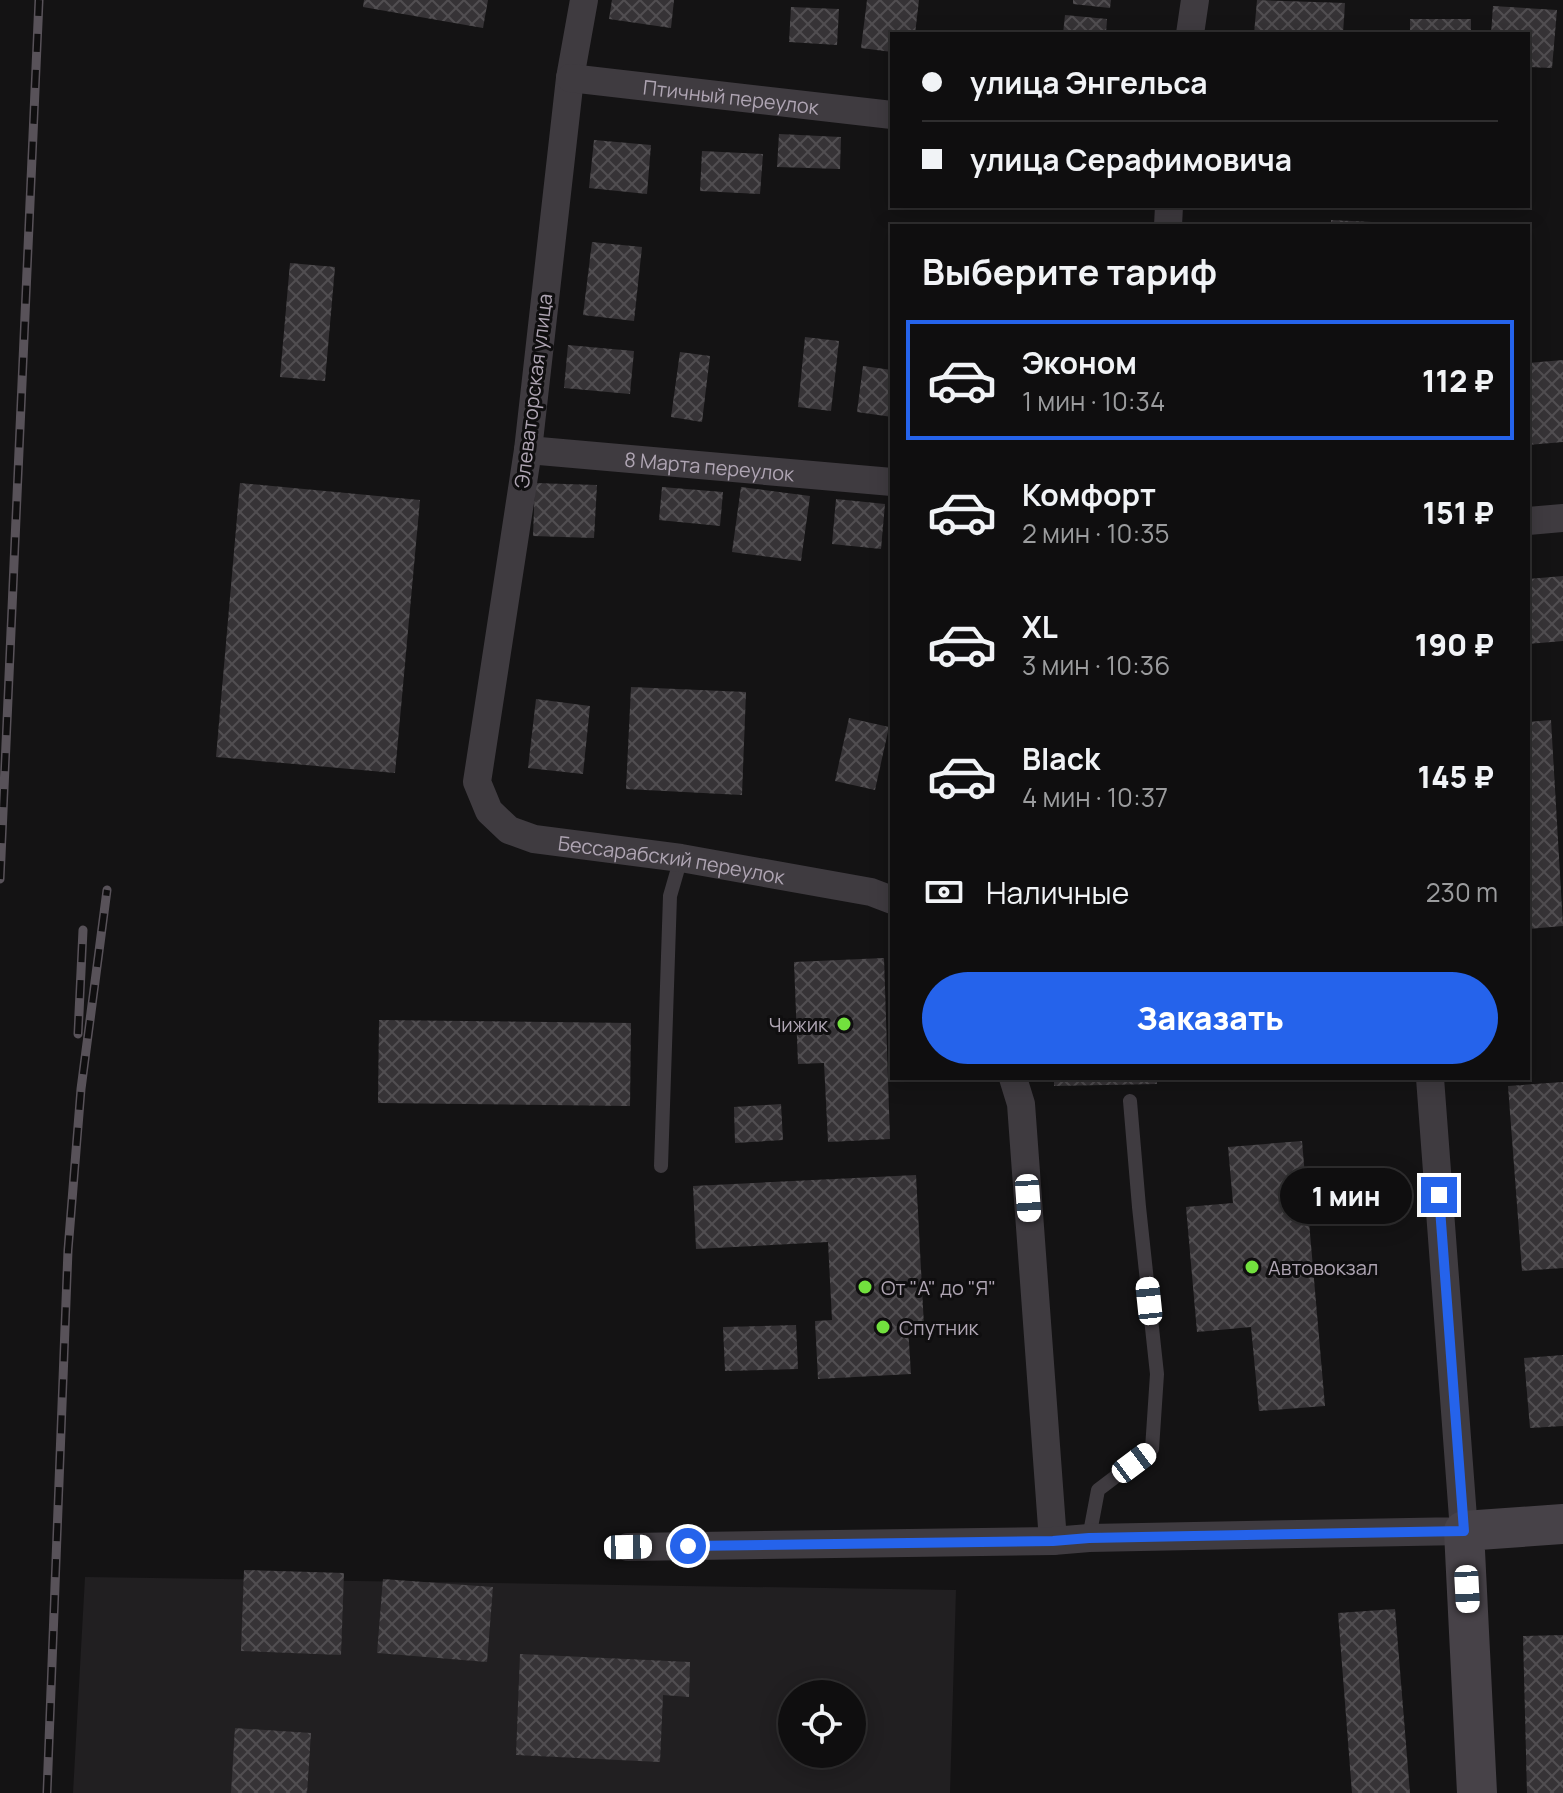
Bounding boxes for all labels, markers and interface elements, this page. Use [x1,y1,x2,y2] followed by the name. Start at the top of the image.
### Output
[970,62,1208,103] text: улица Энгельса
[642,73,821,120] street label: Птичный переулок
[970,139,1292,180] text: улица Серафимовича
[922,247,1217,296] text: Выберите тариф
[508,292,558,490] street label: Элеваторская улица
[1022,342,1137,383] text: Эконом
[926,344,998,416] icon: car
[1422,360,1494,401] text: 112 ₽
[1022,383,1165,419] text: 1 мин · 10:34
[623,445,796,487] street label: 8 Марта переулок
[1022,474,1156,515] text: Комфорт
[926,476,998,548] icon: car
[1422,492,1494,533] text: 151 ₽
[1022,515,1170,551] text: 2 мин · 10:35
[1022,606,1058,647] text: XL
[926,608,998,680] icon: car
[1415,624,1494,665] text: 190 ₽
[1022,647,1170,683] text: 3 мин · 10:36
[1022,738,1100,779] text: Black
[926,740,998,812] icon: car
[1418,756,1494,797] text: 145 ₽
[1022,779,1168,815] text: 4 мин · 10:37
[557,829,788,890] street label: Бессарабский переулок
[922,870,966,914] icon: cash
[986,872,1129,913] text: Наличные
[1426,874,1498,910] text: 230 m
[922,972,1498,1064] button: Заказать
[768,1011,829,1038] place label: Чижик
[835,1015,853,1033] marker: Чижик
[1279,1167,1411,1223] callout: 1 мин
[1014,1173,1042,1223] car
[1421,1177,1457,1213] route end
[1312,1178,1380,1214] text: 1 мин
[1268,1254,1378,1281] place label: Автовокзал
[1243,1258,1261,1276] marker: Автовокзал
[881,1274,996,1301] place label: От "А" до "Я"
[1135,1276,1163,1326] car
[856,1278,874,1296] marker: От "А" до "Я"
[899,1314,980,1341] place label: Спутник
[874,1318,892,1336] marker: Спутник
[1108,1439,1160,1487] car
[670,1528,706,1564] route start
[604,1535,652,1559] car
[1454,1564,1480,1614] car
[778,1680,866,1768] map controls
[778,1680,866,1768] button: locate

